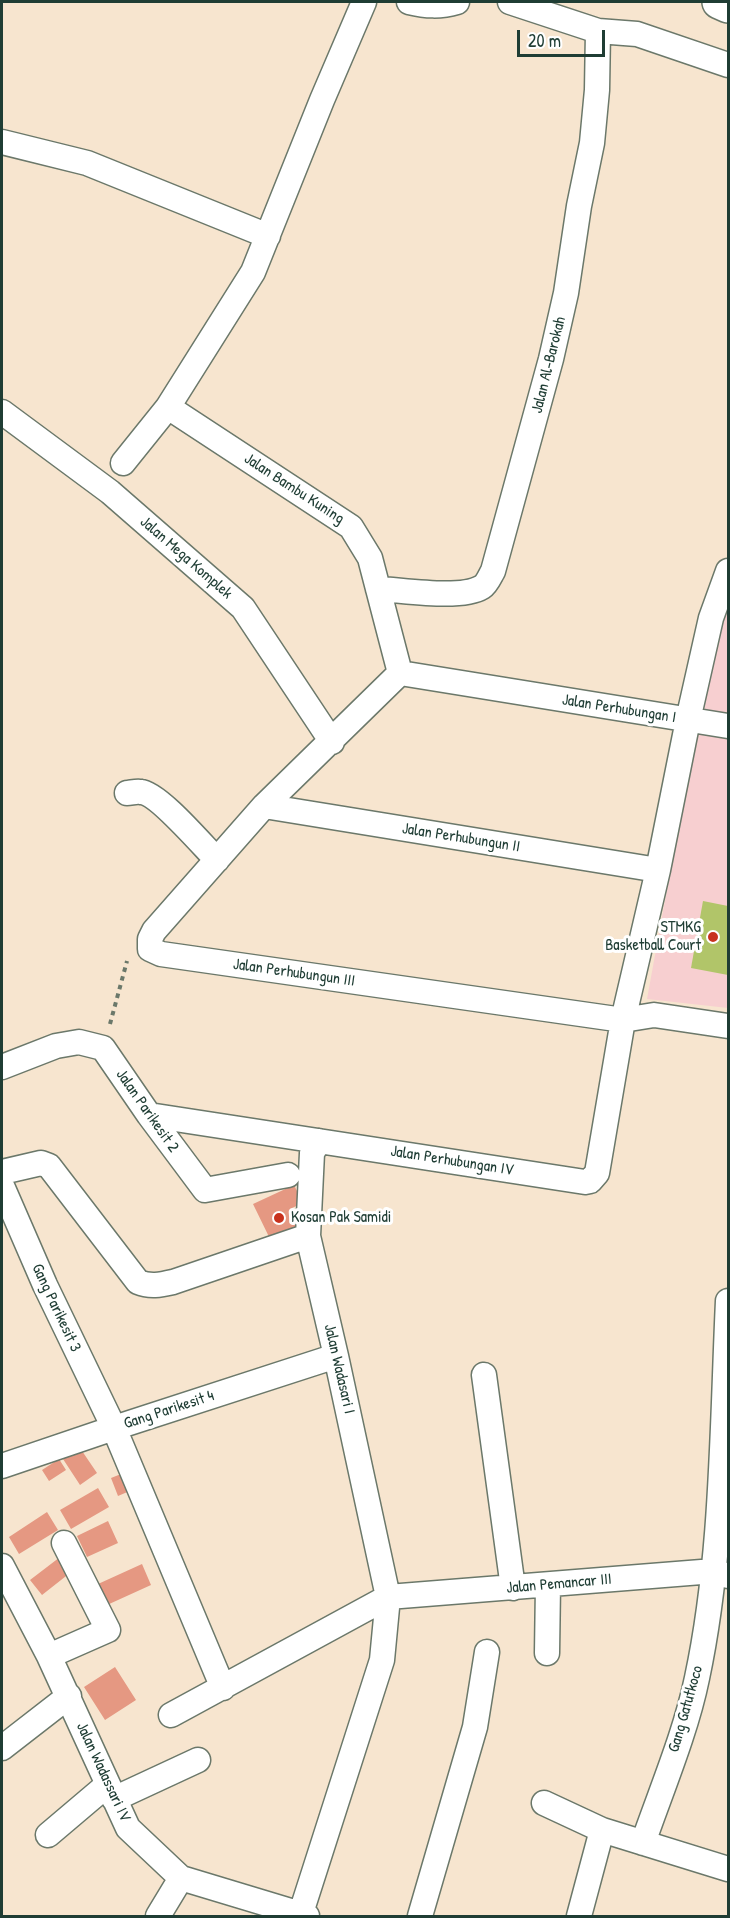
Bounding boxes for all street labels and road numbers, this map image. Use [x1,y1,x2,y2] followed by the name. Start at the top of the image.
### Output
[528,315,570,415] street label: Jalan Al-Barokah
[240,449,348,529] street label: Jalan Bambu Kuning
[136,513,236,603] street label: Jalan Mega Komplek
[561,691,677,727] street label: Jalan Perhubungan I
[401,819,521,857] street label: Jalan Perhubungun II
[232,955,356,991] street label: Jalan Perhubungun III
[111,1066,183,1156] street label: Jalan Parikesit 2
[389,1142,515,1180] street label: Jalan Perhubungan IV
[27,1261,85,1355] street label: Gang Parikesit 3
[319,1322,359,1416] street label: Jalan Wadasari I
[122,1386,216,1434] street label: Gang Parikesit 4
[506,1570,612,1598] street label: Jalan Pemancar III
[664,1664,708,1754] street label: Gang Gatutkoco
[72,1719,134,1825] street label: Jalan Wadassari IV

